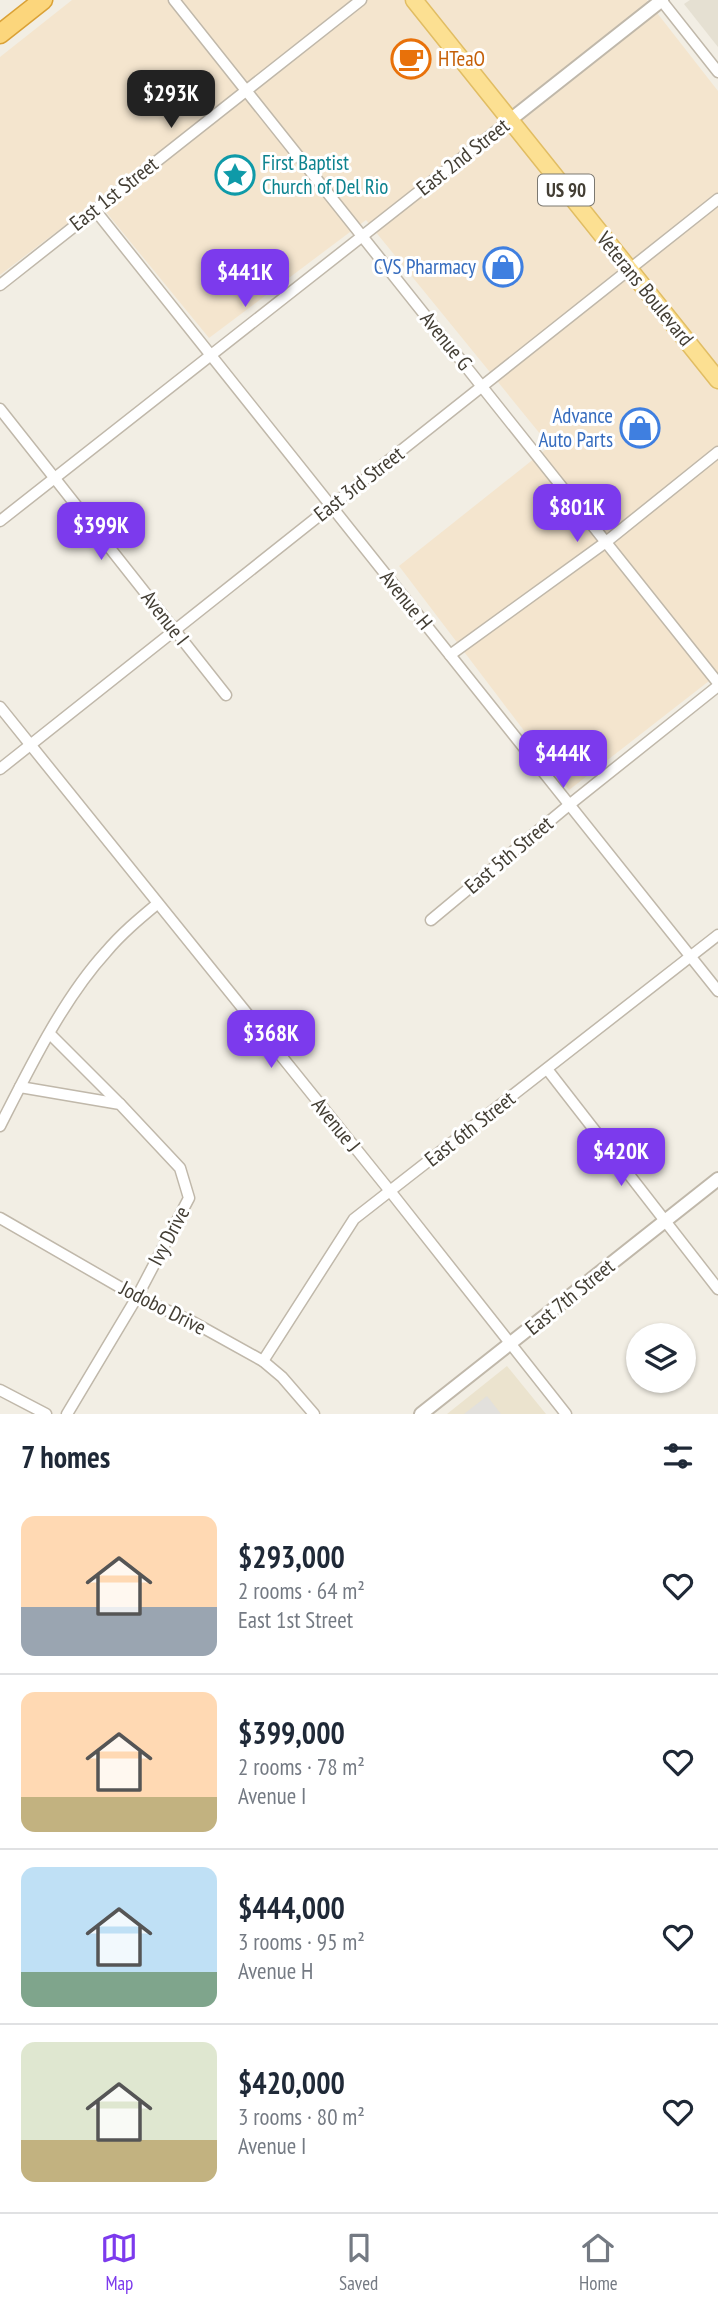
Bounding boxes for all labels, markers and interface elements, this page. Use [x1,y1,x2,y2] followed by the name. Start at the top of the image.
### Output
[390,38,432,80] cafe icon: HTeaO
[438,45,485,72] place label: HTeaO
[122,71,220,130] pin: $293K
[143,78,199,107] text: $293K
[411,112,515,201] street label: East 2nd Street
[262,149,388,200] place label: First Baptist Church of Del Rio
[64,151,164,237] street label: East 1st Street
[214,154,256,196] place icon: First Baptist Church of Del Rio
[538,174,594,206] road number: US 90
[590,225,700,351] street label: Veterans Boulevard
[482,246,524,288] shop icon: CVS Pharmacy
[196,250,294,309] pin: $441K
[374,253,476,280] place label: CVS Pharmacy
[217,257,273,286] text: $441K
[415,306,478,376] street label: Avenue G
[538,402,613,453] place label: Advance Auto Parts
[619,407,661,449] shop icon: Advance Auto Parts
[308,440,409,527] street label: East 3rd Street
[528,484,626,544] pin: $801K
[549,492,605,521] text: $801K
[52,503,150,562] pin: $399K
[73,510,129,539] text: $399K
[374,564,439,635] street label: Avenue H
[136,585,195,651] street label: Avenue I
[514,730,612,790] pin: $444K
[535,738,591,767] text: $444K
[459,810,559,899] street label: East 5th Street
[222,1010,320,1070] pin: $368K
[243,1018,299,1047] text: $368K
[419,1085,520,1172] street label: East 6th Street
[306,1092,367,1158] street label: Avenue J
[572,1128,670,1188] pin: $420K
[593,1136,649,1165] text: $420K
[142,1202,195,1270] street label: Ivy Drive
[520,1252,620,1341] street label: East 7th Street
[115,1274,211,1341] street label: Jodobo Drive
[626,1323,696,1393] map controls
[626,1323,696,1393] button: layers
[21,1437,110,1476] text: 7 homes
[659,1437,697,1475] icon: filters
[238,1537,345,1576] text: $293,000
[77,1544,161,1628] icon: home
[659,1567,697,1605] icon: heart
[238,1576,365,1605] text: 2 rooms · 64 m²
[238,1605,353,1634] text: East 1st Street
[238,1713,345,1752] text: $399,000
[77,1720,161,1804] icon: home
[659,1743,697,1781] icon: heart
[238,1752,365,1781] text: 2 rooms · 78 m²
[238,1781,306,1810] text: Avenue I
[238,1888,345,1927] text: $444,000
[77,1895,161,1979] icon: home
[659,1918,697,1956] icon: heart
[238,1927,365,1956] text: 3 rooms · 95 m²
[238,1956,313,1985] text: Avenue H
[238,2063,345,2102] text: $420,000
[77,2070,161,2154] icon: home
[659,2093,697,2131] icon: heart
[238,2102,365,2131] text: 3 rooms · 80 m²
[238,2131,306,2160] text: Avenue I
[100,2229,138,2295] tab: Map
[339,2229,378,2295] tab: Saved
[579,2229,618,2295] tab: Home

